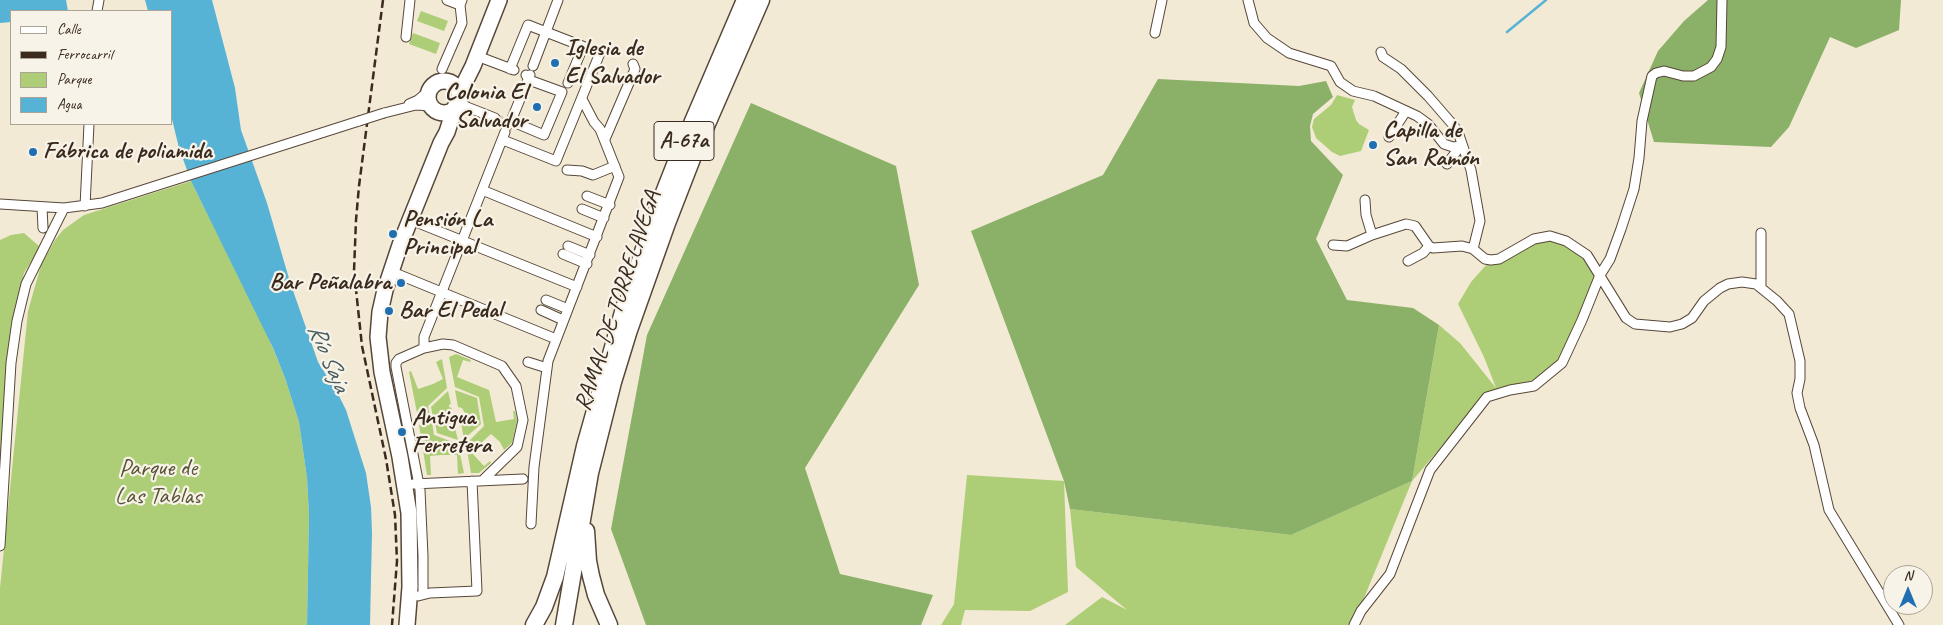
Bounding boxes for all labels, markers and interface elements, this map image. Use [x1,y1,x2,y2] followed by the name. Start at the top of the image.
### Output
[10,10,172,125] legend
[57,20,81,39] text: Calle
[565,35,659,91] place label: Iglesia de El Salvador
[57,45,112,64] text: Ferrocarril
[549,57,561,69] marker: Iglesia de El Salvador
[57,70,91,89] text: Parque
[445,79,527,135] place label: Colonia El Salvador
[57,95,81,114] text: Agua
[531,101,543,113] marker: Colonia El Salvador
[1383,117,1479,173] place label: Capilla de San Ramón
[654,121,714,160] road number: A-67a
[43,138,212,166] place label: Fábrica de poliamida
[1367,139,1379,151] marker: Capilla de San Ramón
[27,146,39,158] marker: Fábrica de poliamida
[569,187,667,415] street label: RAMAL DE TORRELAVEGA
[403,206,492,262] place label: Pensión La Principal
[387,228,399,240] marker: Pensión La Principal
[270,269,391,297] place label: Bar Peñalabra
[395,277,407,289] marker: Bar Peñalabra
[399,297,502,325] place label: Bar El Pedal
[383,305,395,317] marker: Bar El Pedal
[300,319,356,397] water label: Río Saja
[412,404,491,460] place label: Antigua Ferretera
[396,426,408,438] marker: Antigua Ferretera
[115,455,201,511] park label: Parque de Las Tablas
[1883,565,1933,615] north arrow
[1904,567,1912,584] text: N

